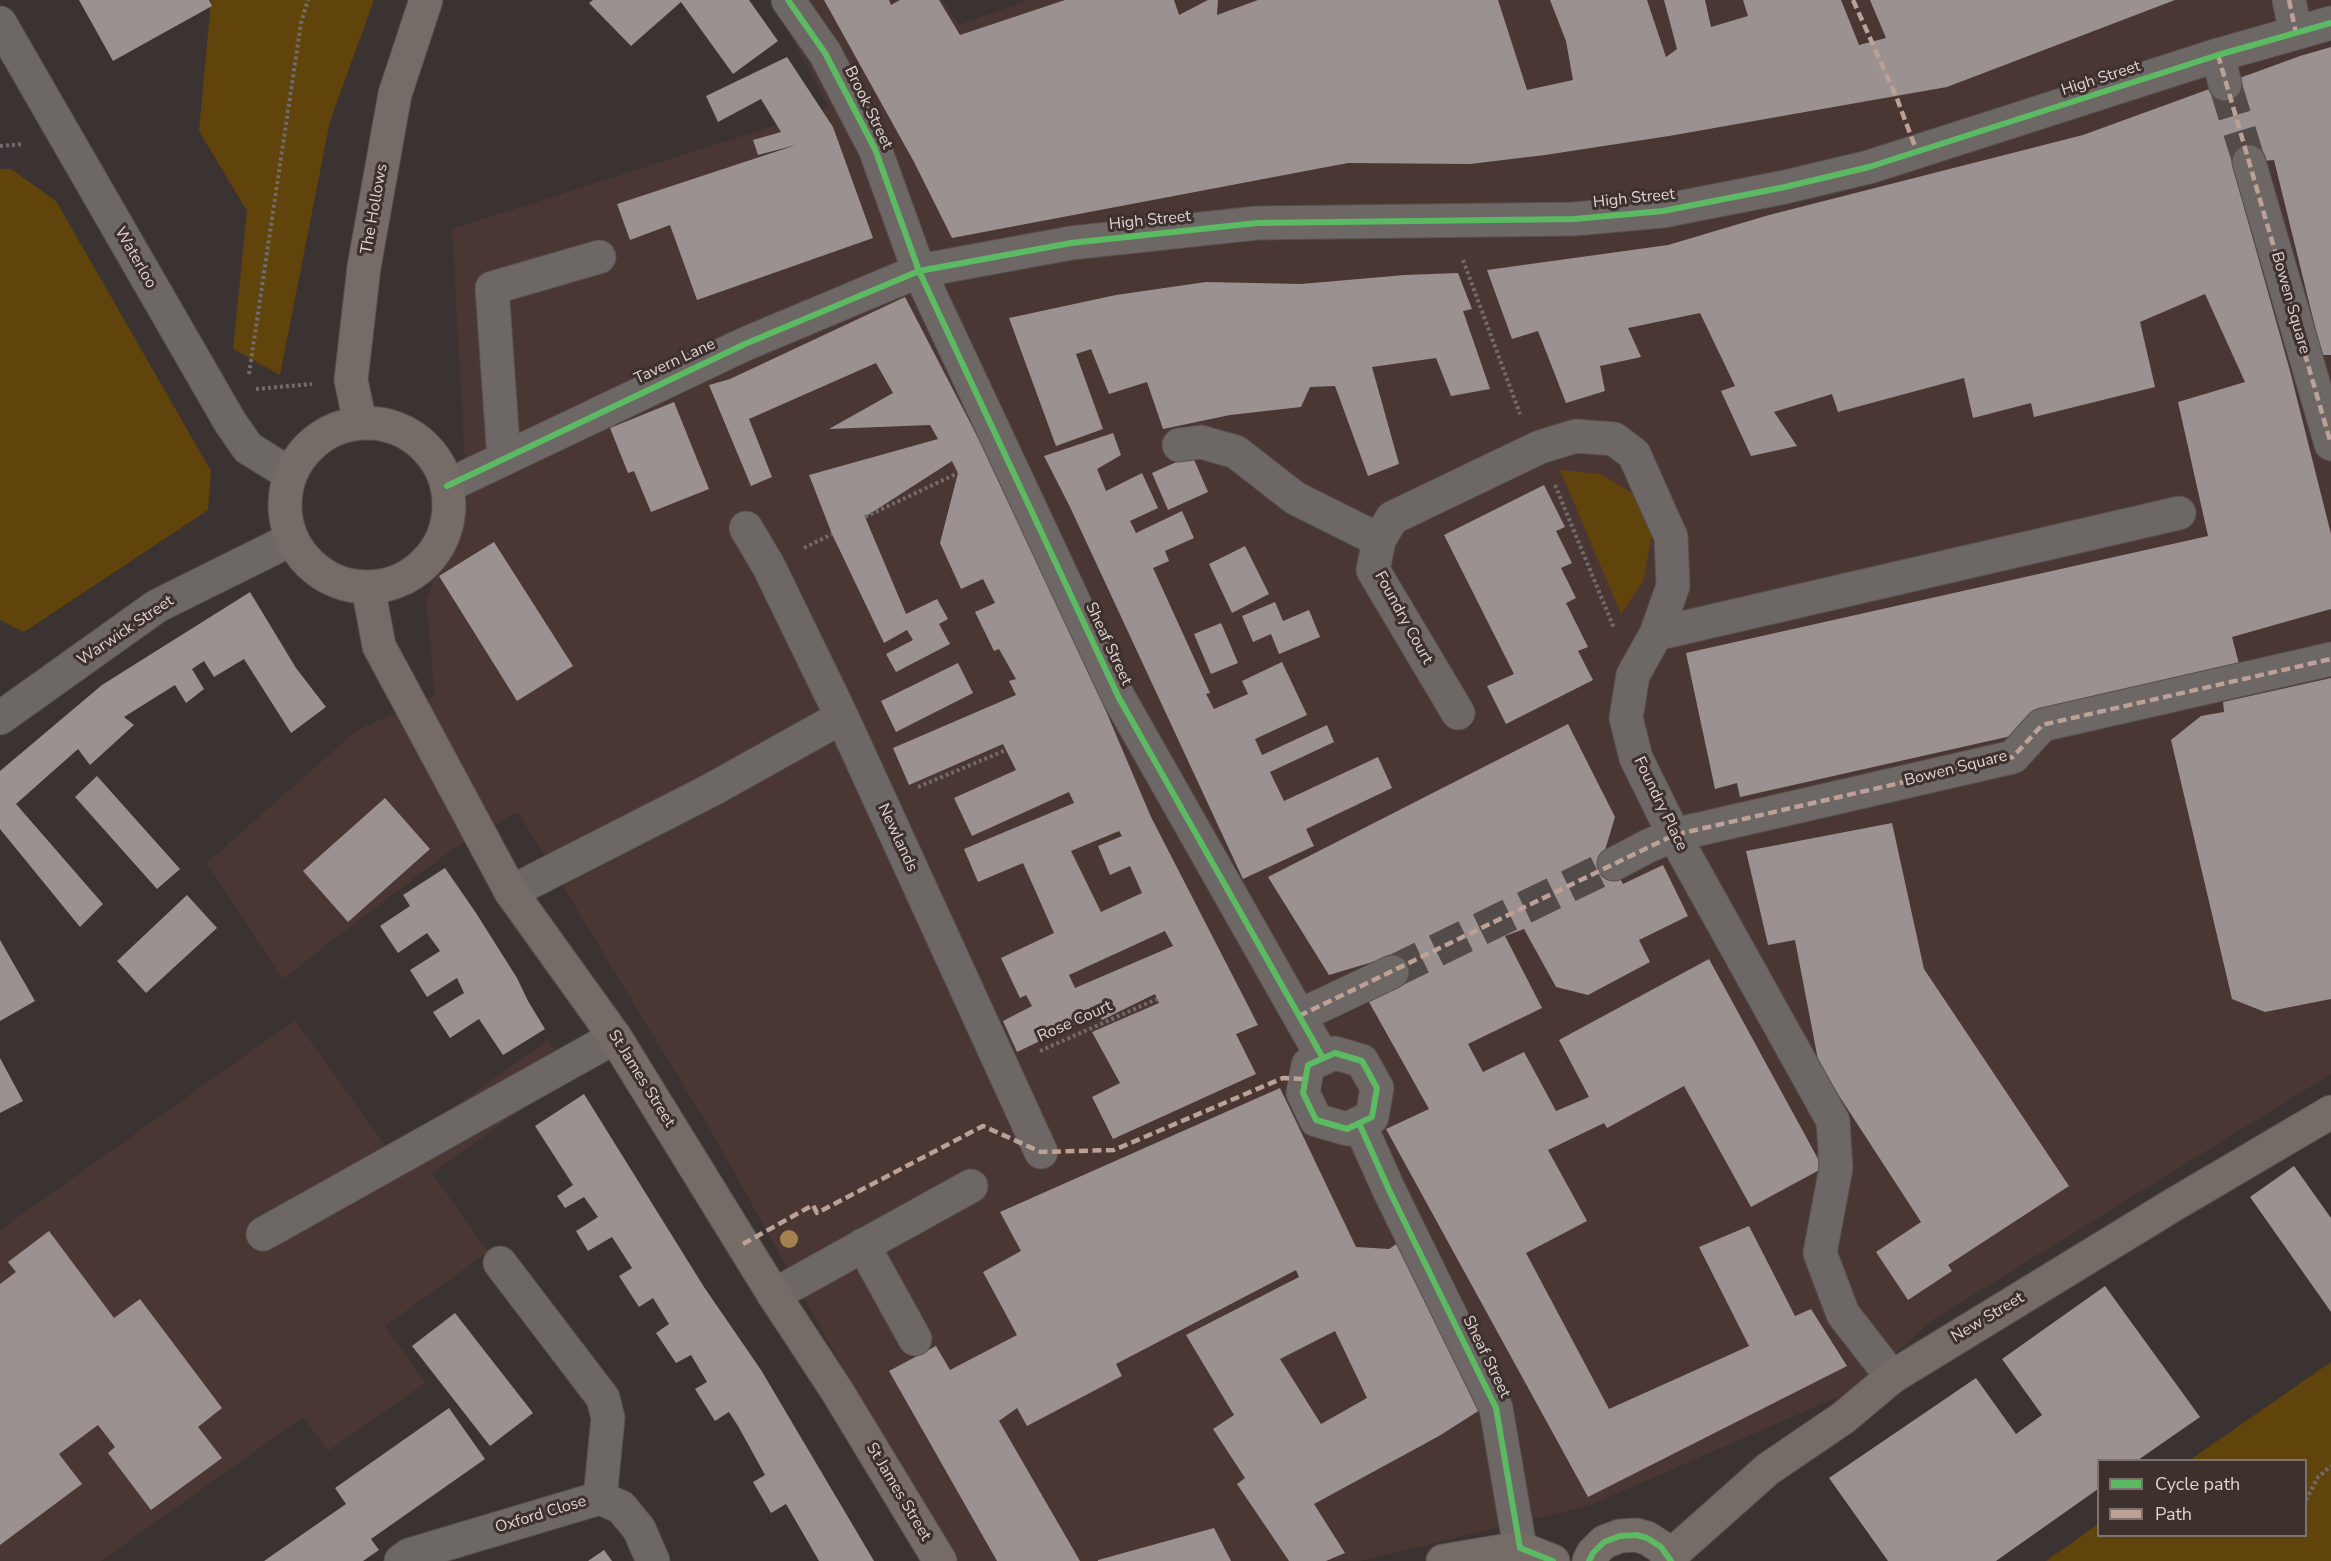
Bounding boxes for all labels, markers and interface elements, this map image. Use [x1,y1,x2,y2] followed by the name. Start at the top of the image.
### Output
[2059,57,2143,101] street label: High Street
[840,63,896,153] street label: Brook Street
[358,162,392,256] street label: The Hollows
[1592,185,1676,213] street label: High Street
[1108,207,1192,235] street label: High Street
[110,224,160,292] street label: Waterloo
[2266,250,2314,356] street label: Bowen Square
[631,335,719,389] street label: Tavern Lane
[1370,568,1436,668] street label: Foundry Court
[74,592,178,670] street label: Warwick Street
[1080,600,1136,688] street label: Sheaf Street
[1903,747,2009,791] street label: Bowen Square
[1629,754,1691,854] street label: Foundry Place
[873,801,921,875] street label: Newlands
[1035,997,1115,1047] street label: Rose Court
[603,1027,679,1131] street label: St James Street
[1948,1289,2028,1347] street label: New Street
[1458,1313,1514,1401] street label: Sheaf Street
[861,1440,935,1544] street label: St James Street
[2097,1459,2307,1537] legend
[2155,1472,2240,1496] text: Cycle path
[493,1492,589,1538] street label: Oxford Close
[2155,1502,2192,1526] text: Path

